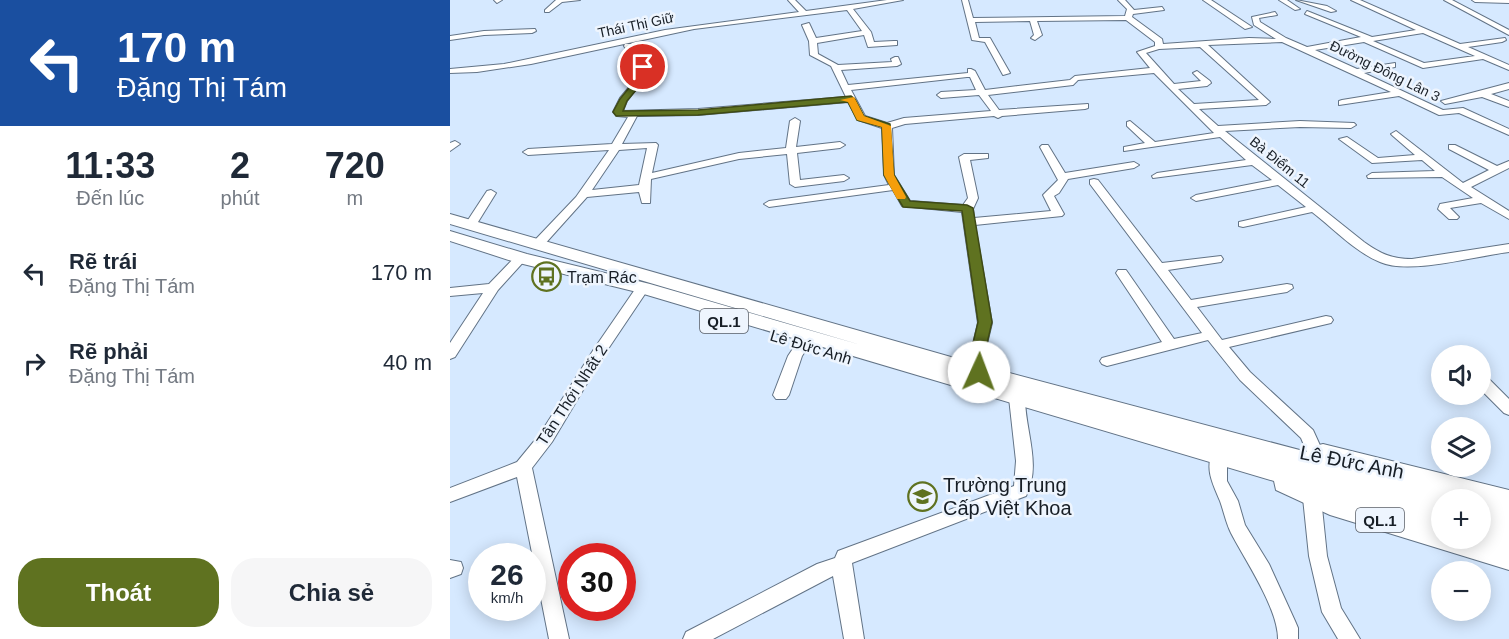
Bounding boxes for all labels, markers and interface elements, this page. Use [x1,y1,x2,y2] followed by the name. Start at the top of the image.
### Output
[596,9,676,41] street label: Thái Thị Giữ
[18,24,96,102] icon: left
[117,24,236,71] text: 170 m
[1327,37,1443,105] street label: Đường Đông Lân 3
[617,41,668,92] pin
[626,50,659,83] icon: arrive
[117,73,287,103] text: Đặng Thị Tám
[1247,133,1313,191] street label: Bà Điểm 11
[65,145,155,186] text: 11:33
[230,145,250,186] text: 2
[325,145,385,186] text: 720
[76,187,144,209] text: Đến lúc
[221,187,259,209] text: phút
[346,187,363,209] text: m
[69,249,137,274] text: Rẽ trái
[18,257,51,290] icon: left
[371,260,432,285] text: 170 m
[530,261,562,293] bus stop icon: Trạm Rác
[567,269,637,286] place label: Trạm Rác
[69,275,195,297] text: Đặng Thị Tám
[700,309,748,333] road number: QL.1
[768,327,854,367] street label: Lê Đức Anh
[69,339,148,364] text: Rẽ phải
[947,340,1011,404] position arrow
[533,342,611,448] street label: Tân Thới Nhất 2
[1431,345,1491,621] map controls
[1431,345,1491,405] button: sound
[18,347,51,380] icon: right
[383,350,432,375] text: 40 m
[69,365,195,387] text: Đặng Thị Tám
[1431,417,1491,477] button: layers
[1298,441,1406,483] street label: Lê Đức Anh
[943,474,1072,519] place label: Trường Trung Cấp Việt Khoa
[906,481,938,513] school or university icon: Trường Trung Cấp Việt Khoa
[1431,489,1491,549] button: +
[1356,508,1404,532] road number: QL.1
[558,543,636,621] speed limit sign: 30
[18,558,219,627] button: Thoát
[231,558,432,627] button: Chia sẻ
[490,558,524,591] text: 26
[1431,561,1491,621] button: −
[491,589,523,606] text: km/h

